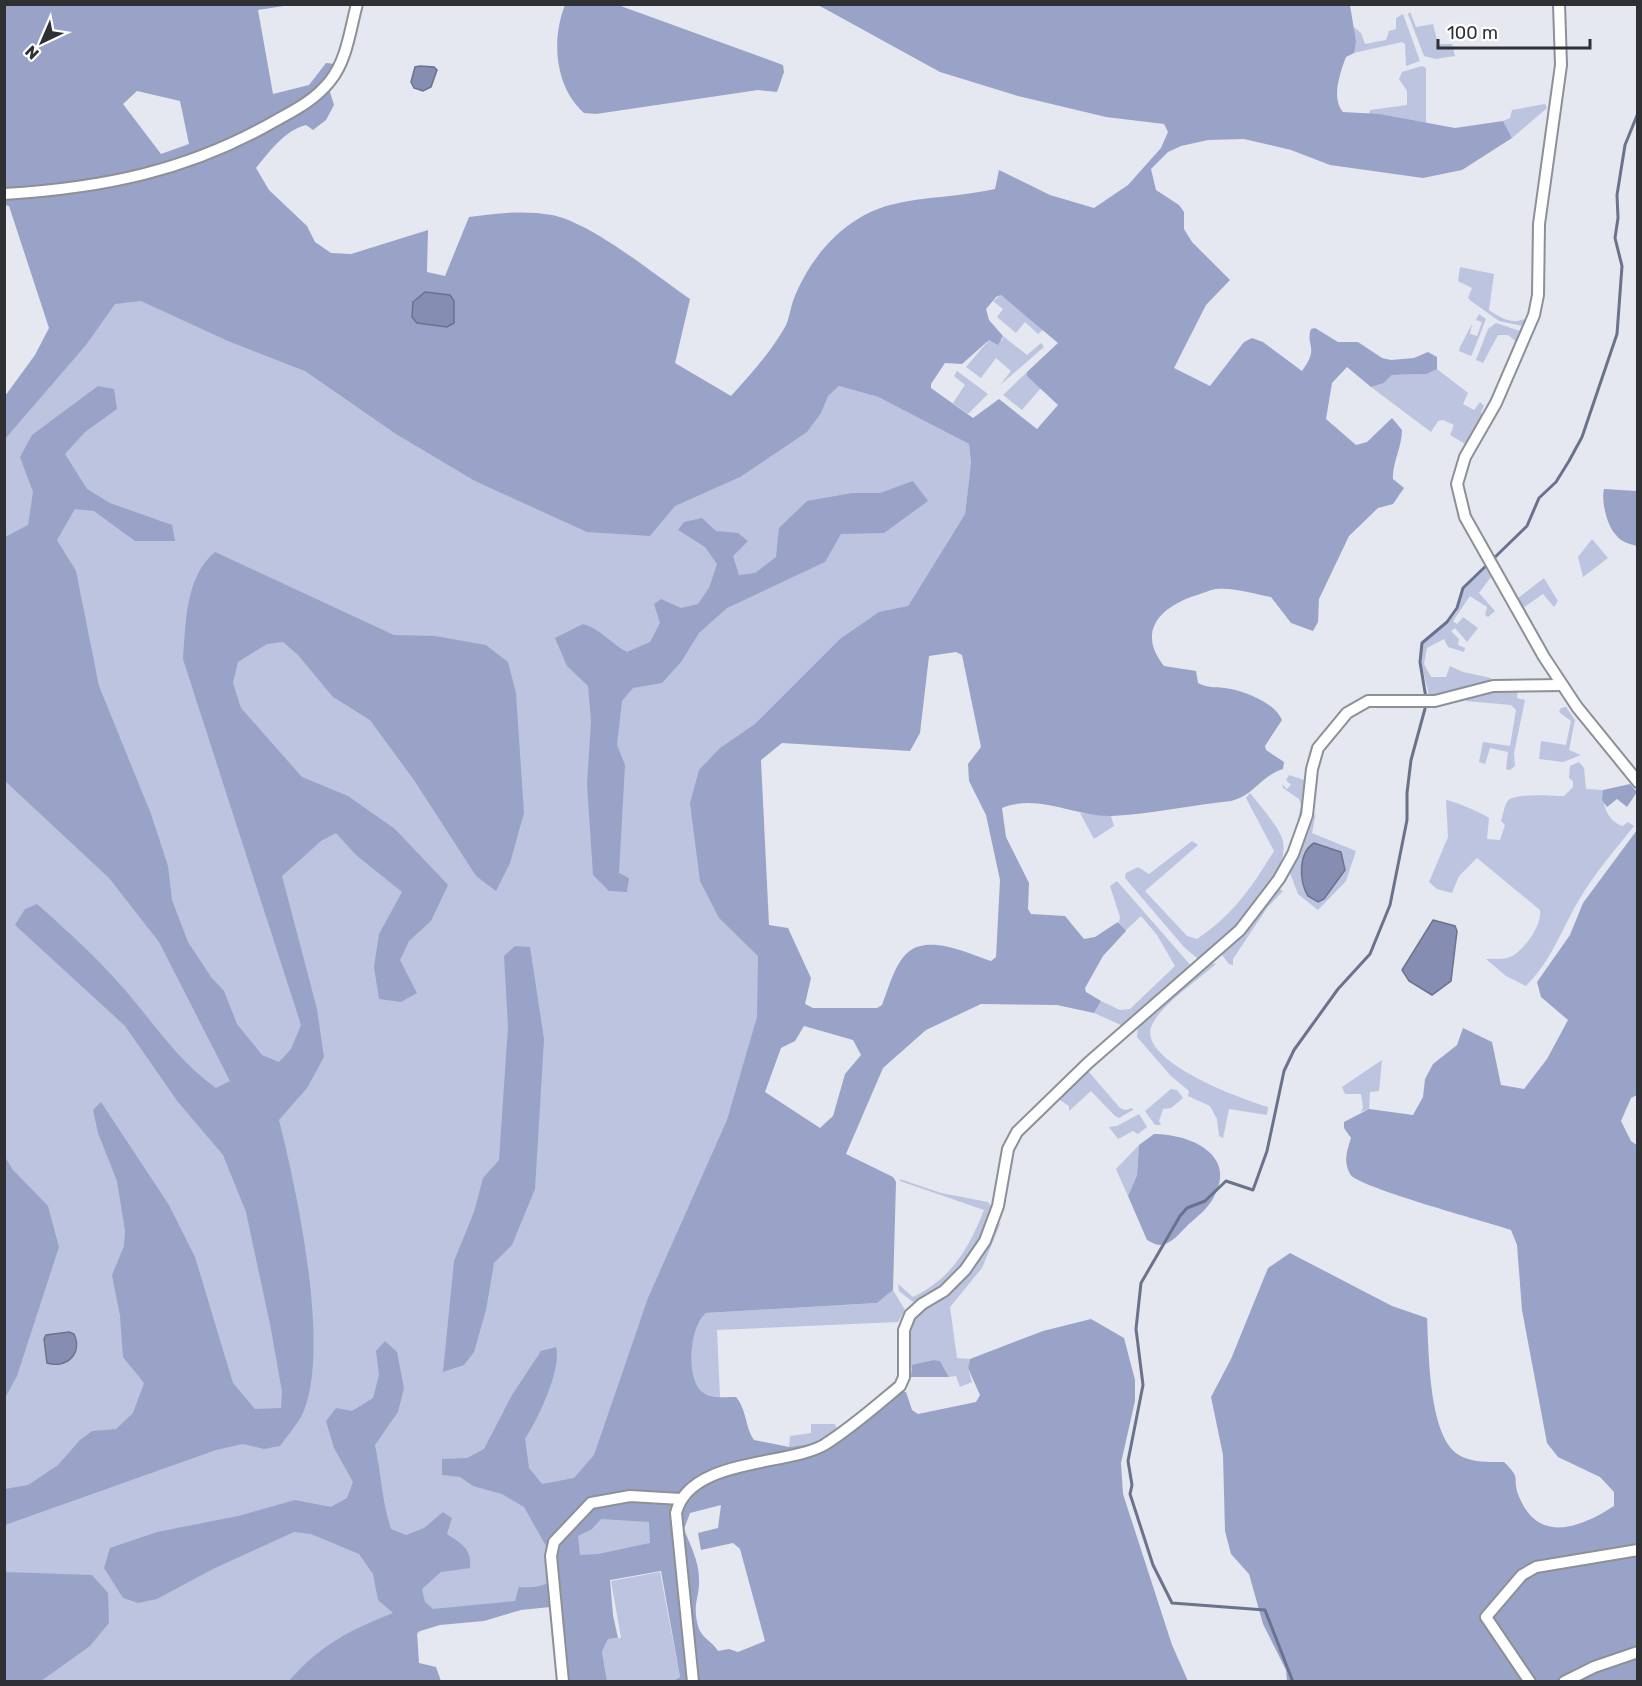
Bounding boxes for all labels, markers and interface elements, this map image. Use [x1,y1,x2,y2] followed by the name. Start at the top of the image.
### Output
[12,12,72,72] north arrow
[1438,12,1590,50] scale bar
[1447,22,1498,44] text: 100 m
[21,42,43,63] text: N

